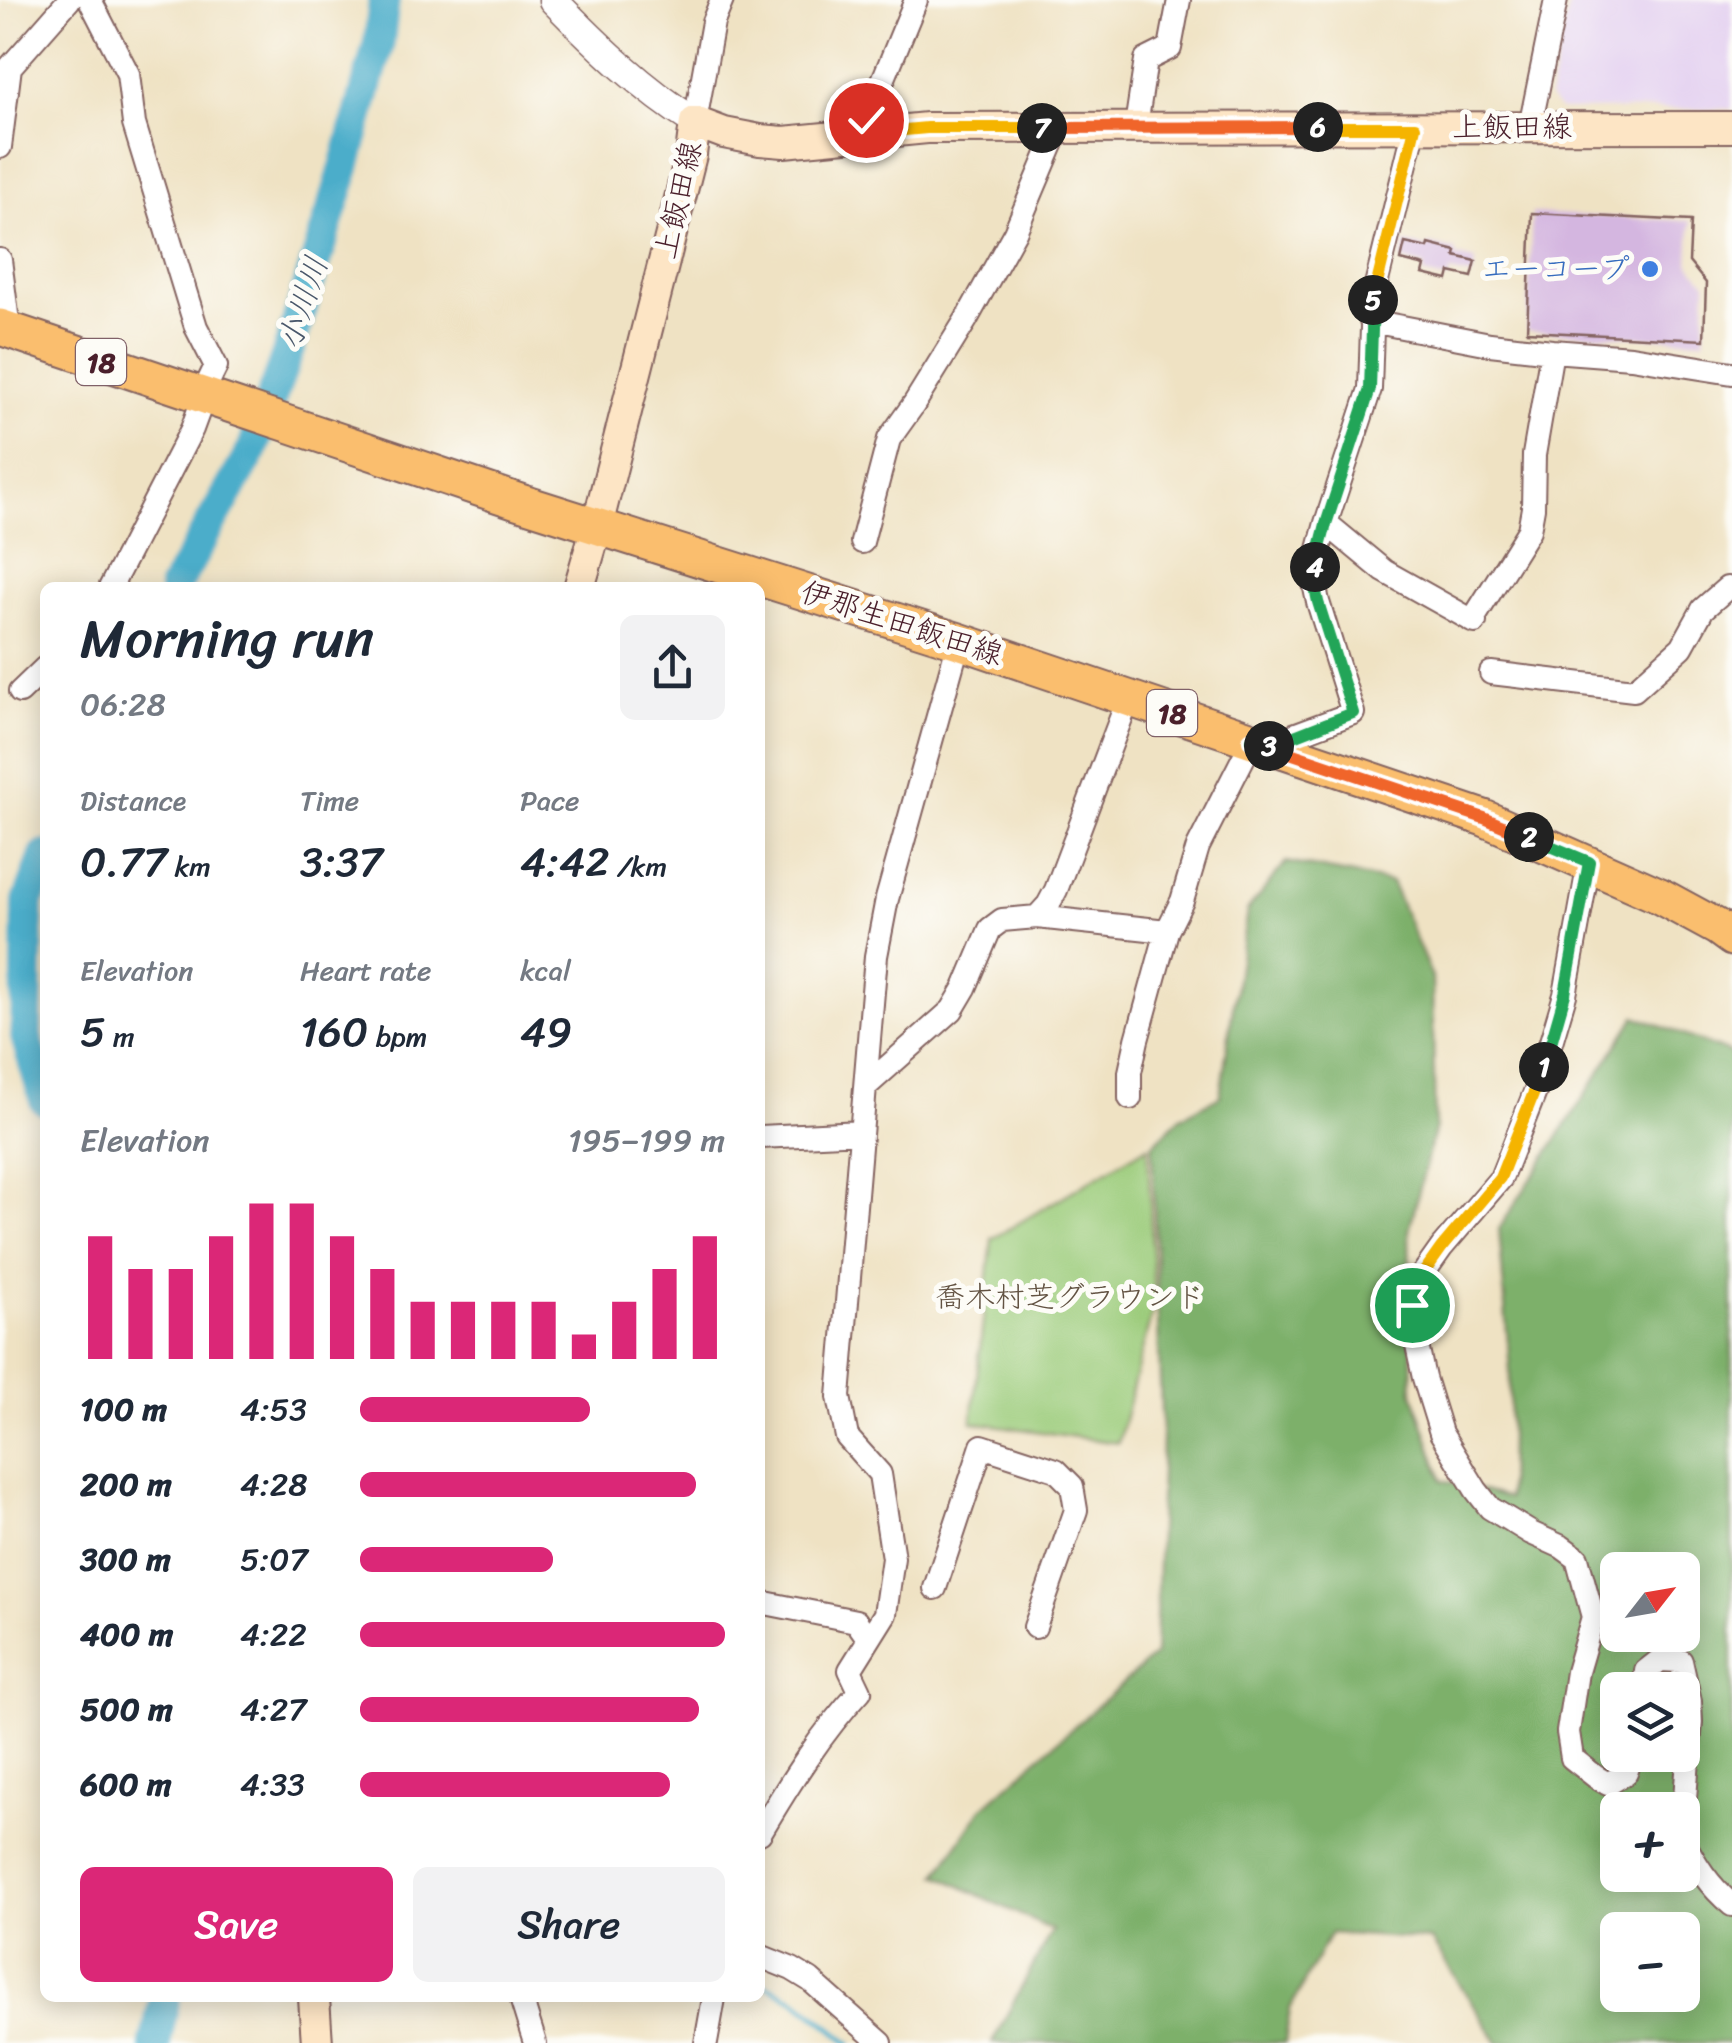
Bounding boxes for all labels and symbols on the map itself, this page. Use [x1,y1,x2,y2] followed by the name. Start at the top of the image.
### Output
[824,78,909,163] pin
[1452,100,1572,154] street label: 上飯田線
[1293,102,1343,152] pin: 6
[1017,103,1067,153] pin: 7
[638,135,718,265] street label: 上飯田線
[1481,242,1630,296] place label: エーコープ
[261,249,345,357] water label: 小川川
[1639,258,1661,280] marker: エーコープ
[1348,275,1398,325] pin: 5
[76,339,126,385] road number: 18
[1290,542,1340,592] pin: 4
[794,565,1010,681] street label: 伊那生田飯田線
[1147,690,1197,736] road number: 18
[1244,721,1294,771] pin: 3
[1504,812,1554,862] pin: 2
[1519,1042,1569,1092] pin: 1
[1370,1263,1455,1348] pin
[935,1270,1205,1324] park label: 喬木村芝グラウンド
[1600,1552,1700,1652] north arrow

